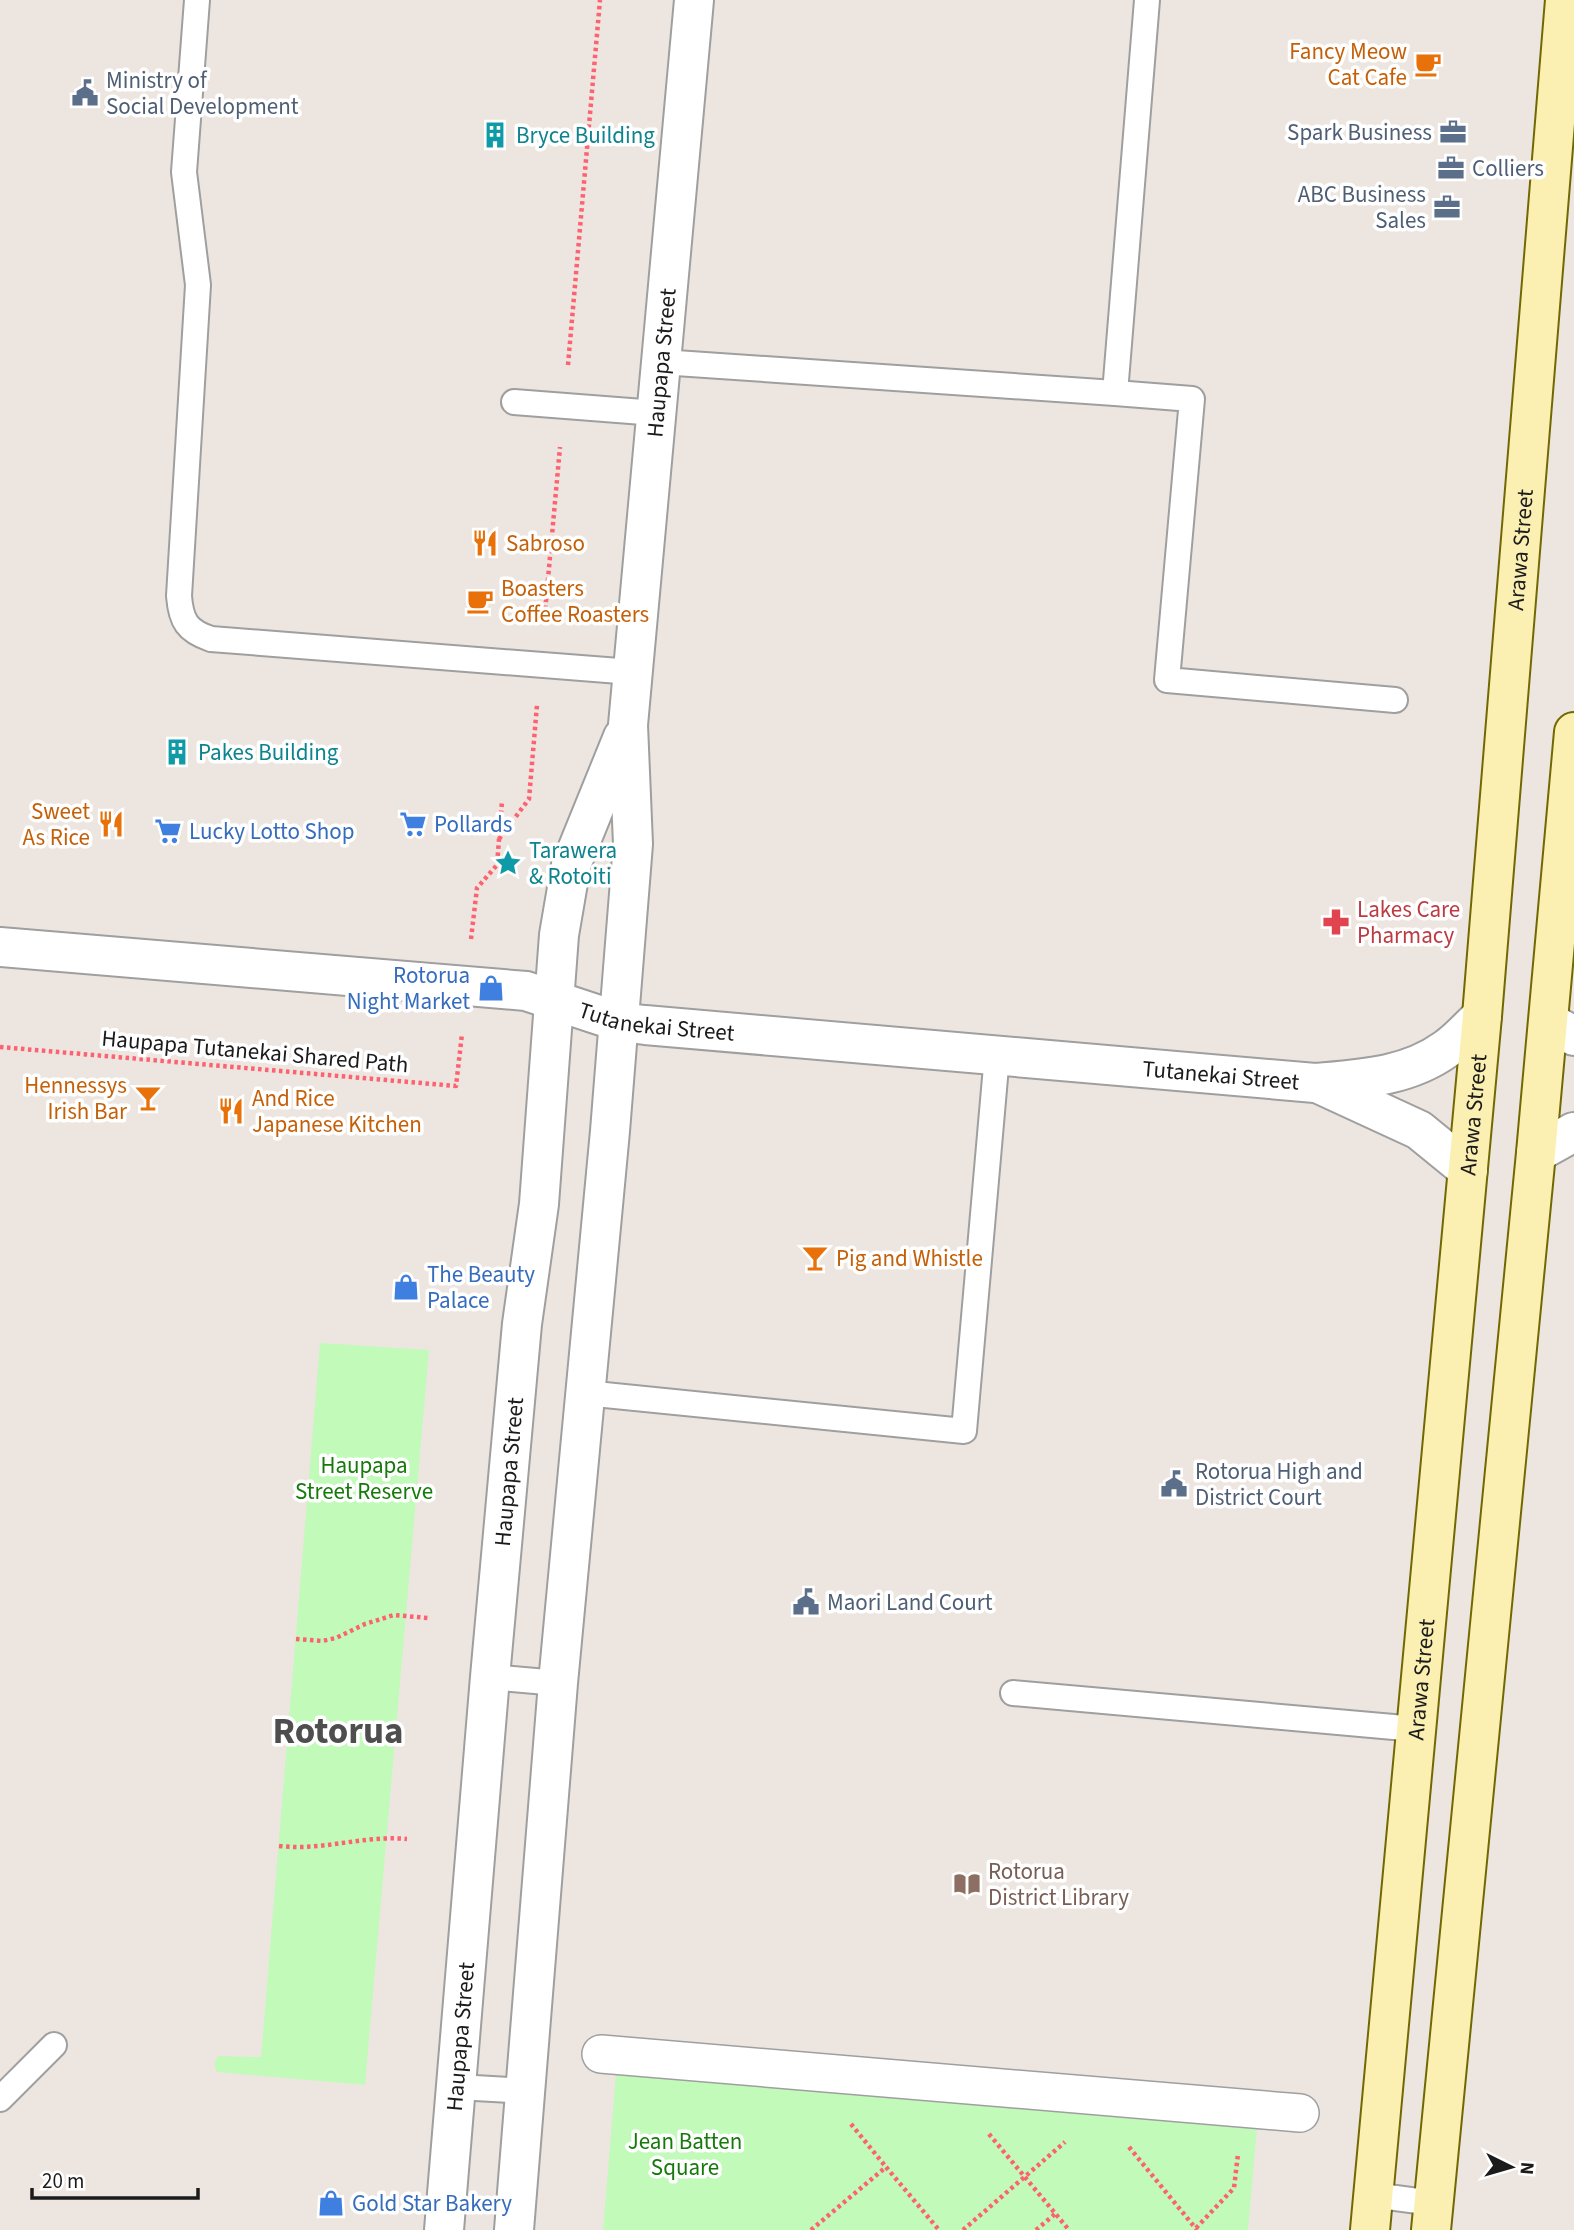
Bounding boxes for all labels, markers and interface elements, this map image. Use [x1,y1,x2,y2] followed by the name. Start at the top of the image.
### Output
[1289,35,1407,94] place label: Fancy Meow Cat Cafe
[1413,49,1443,79] cafe icon: Fancy Meow Cat Cafe
[106,64,299,123] place label: Ministry of Social Development
[70,78,100,108] public building icon: Ministry of Social Development
[1287,116,1432,149] place label: Spark Business
[1438,117,1468,147] office icon: Spark Business
[516,119,655,152] place label: Bryce Building
[480,120,510,150] building icon: Bryce Building
[1472,152,1544,185] place label: Colliers
[1436,153,1466,183] office icon: Colliers
[1298,178,1426,237] place label: ABC Business Sales
[1432,192,1462,222] office icon: ABC Business Sales
[638,287,685,439] street label: Haupapa Street
[1499,488,1542,612] street label: Arawa Street
[506,527,585,560] place label: Sabroso
[470,528,500,558] restaurant icon: Sabroso
[501,572,649,631] place label: Boasters Coffee Roasters
[465,586,495,616] cafe icon: Boasters Coffee Roasters
[198,736,339,769] place label: Pakes Building
[162,737,192,767] building icon: Pakes Building
[23,795,90,854] place label: Sweet As Rice
[434,808,512,841] place label: Pollards
[96,809,126,839] restaurant icon: Sweet As Rice
[398,809,428,839] supermarket icon: Pollards
[189,815,355,848] place label: Lucky Lotto Shop
[153,816,183,846] supermarket icon: Lucky Lotto Shop
[529,834,617,893] place label: Tarawera & Rotoiti
[493,848,523,878] place icon: Tarawera & Rotoiti
[1357,893,1460,952] place label: Lakes Care Pharmacy
[1321,907,1351,937] pharmacy icon: Lakes Care Pharmacy
[347,959,470,1018] place label: Rotorua Night Market
[476,973,506,1003] shop icon: Rotorua Night Market
[574,993,736,1050] street label: Tutanekai Street
[100,1022,410,1081] street label: Haupapa Tutanekai Shared Path
[1141,1052,1301,1099] street label: Tutanekai Street
[1451,1052,1495,1177] street label: Arawa Street
[24,1069,128,1128] place label: Hennessys Irish Bar
[252,1082,422,1141] place label: And Rice Japanese Kitchen
[133,1083,163,1113] bar icon: Hennessys Irish Bar
[216,1096,246,1126] restaurant icon: And Rice Japanese Kitchen
[836,1242,983,1275] place label: Pig and Whistle
[800,1243,830,1273] bar icon: Pig and Whistle
[427,1258,535,1317] place label: The Beauty Palace
[391,1272,421,1302] shop icon: The Beauty Palace
[486,1396,532,1548] street label: Haupapa Street
[295,1449,433,1508] park label: Haupapa Street Reserve
[1195,1455,1363,1514] place label: Rotorua High and District Court
[1159,1469,1189,1499] public building icon: Rotorua High and District Court
[827,1586,993,1619] place label: Maori Land Court
[791,1587,821,1617] public building icon: Maori Land Court
[1399,1617,1443,1742] street label: Arawa Street
[272,1705,404,1758] district label: Rotorua
[988,1855,1129,1914] place label: Rotorua District Library
[952,1869,982,1899] library icon: Rotorua District Library
[438,1961,483,2113] street label: Haupapa Street
[628,2125,742,2184] park label: Jean Batten Square
[1476,2132,1546,2202] north arrow
[32,2156,198,2200] scale bar
[1512,2161,1540,2176] text: N
[42,2166,84,2196] text: 20 m
[352,2187,512,2220] place label: Gold Star Bakery
[316,2188,346,2218] shop icon: Gold Star Bakery

